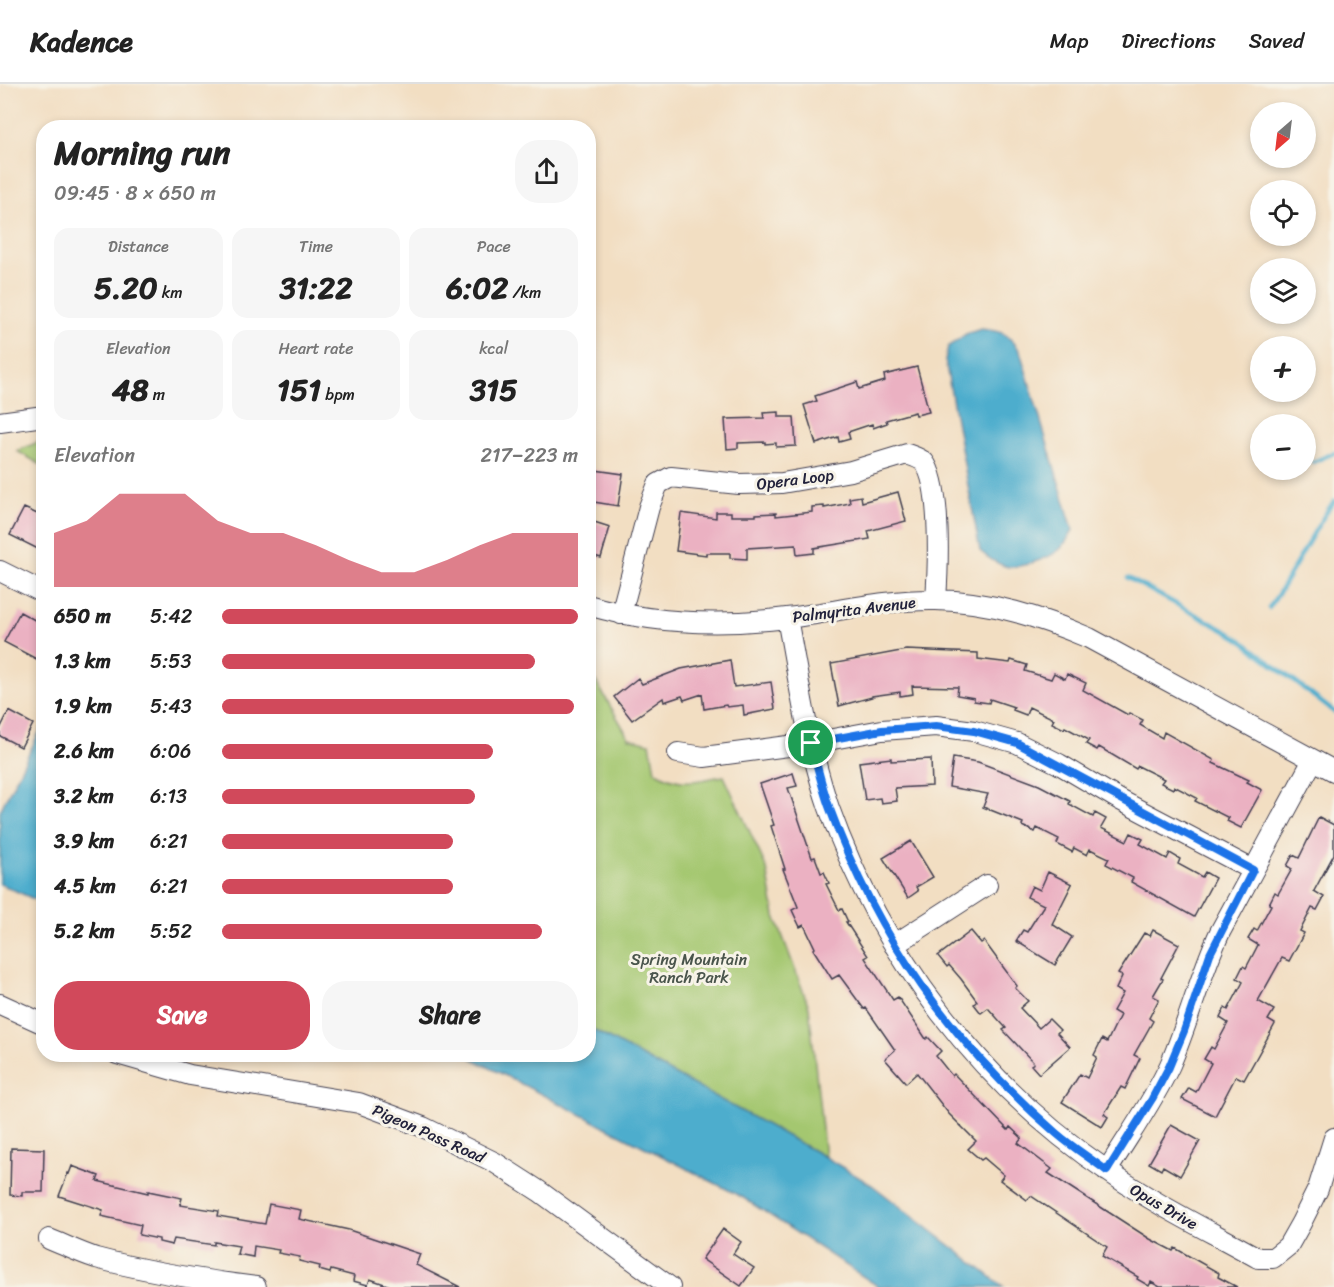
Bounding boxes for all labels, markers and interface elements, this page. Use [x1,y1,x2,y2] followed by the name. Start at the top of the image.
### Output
[30,17,133,66] text: Kadence
[1050,22,1088,60] text: Map
[1121,22,1216,60] text: Directions
[1249,22,1304,60] text: Saved
[1250,102,1316,168] north arrow
[1250,102,1316,480] map controls
[54,124,230,182] text: Morning run
[515,140,578,203] button: share
[54,176,216,211] text: 09:45 · 8 × 650 m
[1250,180,1316,246] button: locate
[108,232,169,261] text: Distance
[299,232,333,261] text: Time
[477,232,511,261] text: Pace
[1250,258,1316,324] button: layers
[94,261,158,315] text: 5.20
[279,261,353,315] text: 31:22
[446,261,508,315] text: 6:02
[158,278,183,307] text: km
[508,278,541,307] text: /km
[106,334,171,363] text: Elevation
[278,334,354,363] text: Heart rate
[479,334,508,363] text: kcal
[1250,336,1316,402] button: +
[112,363,149,417] text: 48
[277,363,321,417] text: 151
[470,363,518,417] text: 315
[149,380,165,409] text: m
[321,380,355,409] text: bpm
[1250,414,1316,480] button: −
[54,438,135,473] text: Elevation
[481,438,578,473] text: 217–223 m
[755,460,836,499] street label: Opera Loop
[791,588,918,631] street label: Palmyrita Avenue
[54,599,111,634] text: 650 m
[150,599,192,634] text: 5:42
[54,644,111,679] text: 1.3 km
[150,644,191,679] text: 5:53
[54,689,112,724] text: 1.9 km
[150,689,192,724] text: 5:43
[785,717,836,768] pin
[794,726,827,759] icon: arrive
[54,734,114,769] text: 2.6 km
[150,734,191,769] text: 6:06
[54,779,114,814] text: 3.2 km
[150,779,187,814] text: 6:13
[54,824,114,859] text: 3.9 km
[150,824,188,859] text: 6:21
[54,869,116,904] text: 4.5 km
[150,869,188,904] text: 6:21
[54,914,115,949] text: 5.2 km
[150,914,192,949] text: 5:52
[631,945,748,992] park label: Spring Mountain Ranch Park
[54,981,310,1050] button: Save
[322,981,578,1050] button: Share
[368,1096,492,1172] street label: Pigeon Pass Road
[1124,1175,1204,1238] street label: Opus Drive

